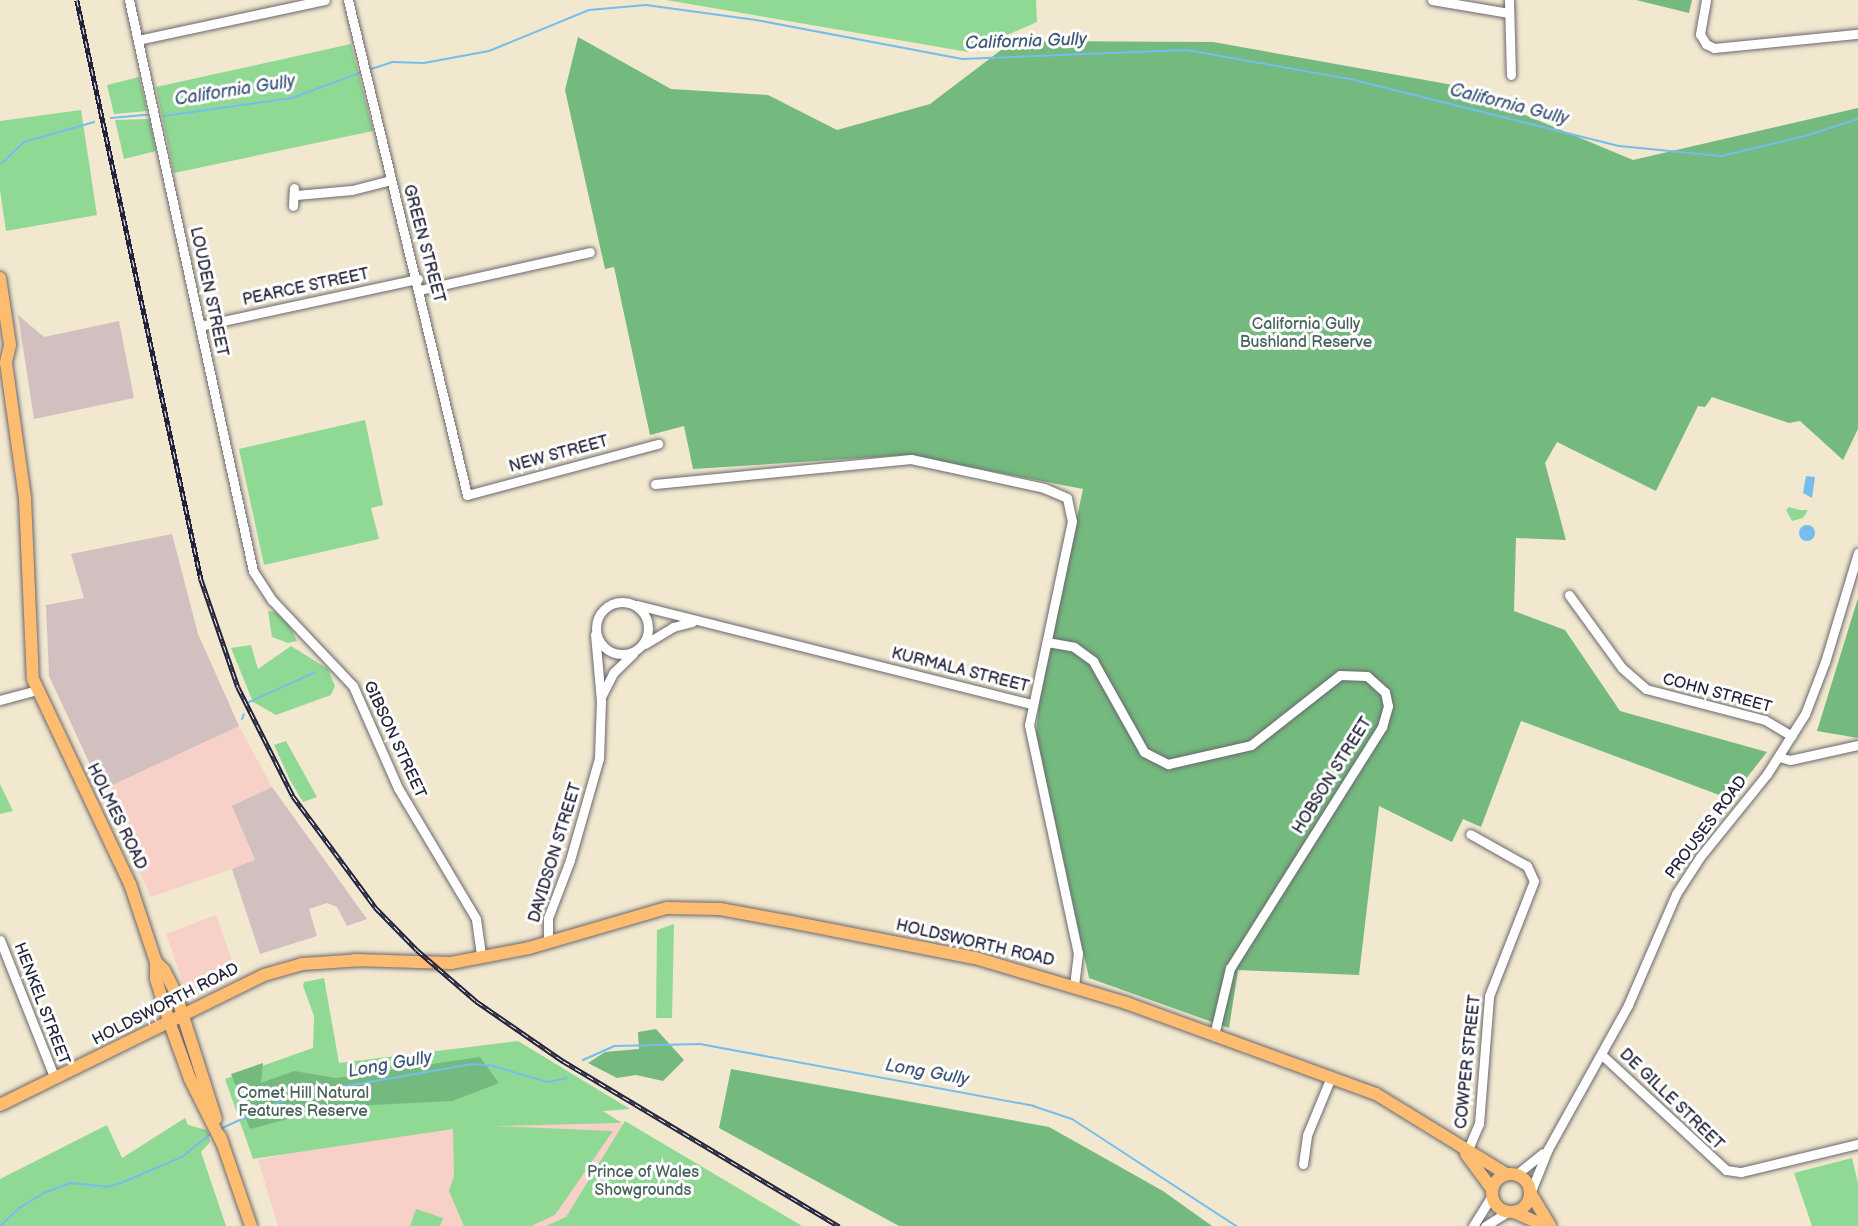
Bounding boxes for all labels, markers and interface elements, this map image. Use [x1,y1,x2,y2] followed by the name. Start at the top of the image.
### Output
[965,29,1087,55] water label: California Gully
[173,71,297,111] water label: California Gully
[1447,80,1571,130] water label: California Gully
[398,183,448,305] street label: GREEN STREET
[185,225,231,359] street label: LOUDEN STREET
[241,265,371,311] street label: PEARCE STREET
[1240,315,1372,353] park label: California Gully Bushland Reserve
[507,432,611,478] street label: NEW STREET
[889,645,1031,697] street label: KURMALA STREET
[1660,670,1774,718] street label: COHN STREET
[358,678,430,802] street label: GIBSON STREET
[1289,714,1377,838] street label: HOBSON STREET
[82,761,150,873] street label: HOLMES ROAD
[1662,773,1752,883] street label: PROUSES ROAD
[526,781,586,925] street label: DAVIDSON STREET
[894,916,1056,972] street label: HOLDSWORTH ROAD
[9,940,73,1068] street label: HENKEL STREET
[89,960,243,1050] street label: HOLDSWORTH ROAD
[1452,994,1486,1130] street label: COWPER STREET
[1615,1045,1727,1155] street label: DE GILLE STREET
[346,1047,434,1083] water label: Long Gully
[883,1055,971,1091] water label: Long Gully
[237,1084,369,1122] park label: Comet Hill Natural Features Reserve
[587,1163,699,1201] park label: Prince of Wales Showgrounds

